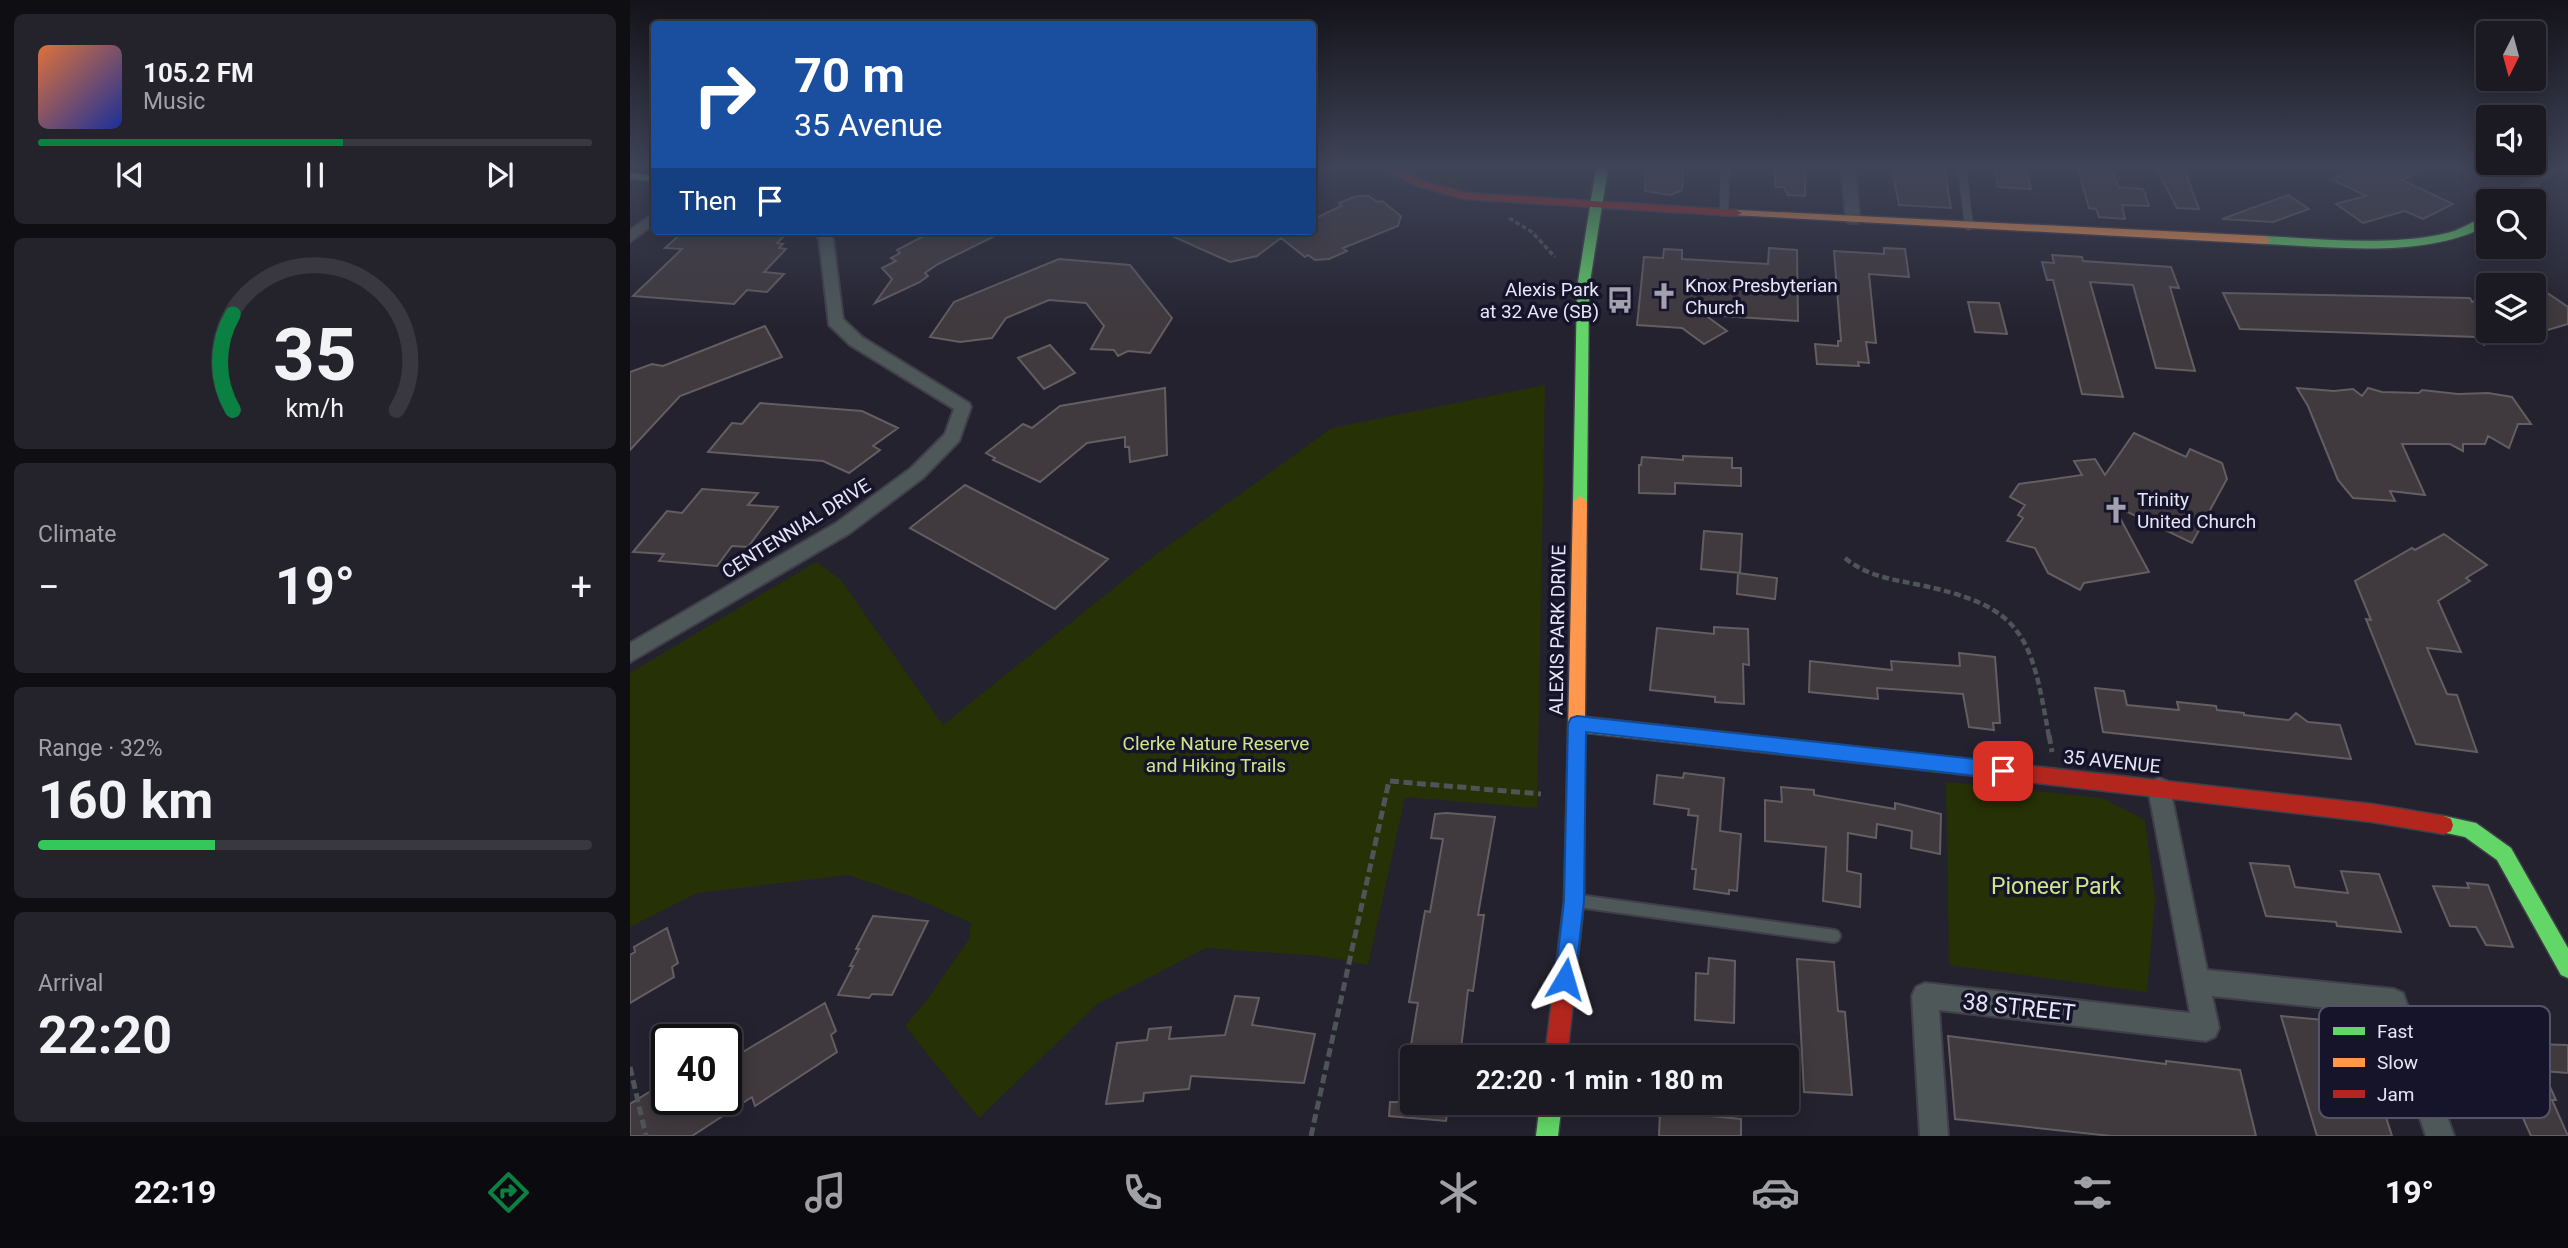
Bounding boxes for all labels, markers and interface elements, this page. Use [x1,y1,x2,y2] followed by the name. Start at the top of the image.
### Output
[2476,21,2546,91] north arrow
[2476,21,2546,343] map controls
[794,47,905,104] text: 70 m
[679,49,770,140] icon: right
[143,58,254,88] text: 105.2 FM
[143,88,205,115] text: Music
[2476,105,2546,175] button: sound
[794,106,943,144] text: 35 Avenue
[111,156,149,194] icon: previous
[296,156,334,194] icon: pause
[481,156,519,194] icon: next
[751,182,789,220] icon: arrive
[679,186,737,216] text: Then
[2476,189,2546,259] button: search
[2476,273,2546,343] button: layers
[1685,274,1838,319] place label: Knox Presbyterian Church
[1480,278,1599,323] place label: Alexis Park at 32 Ave (SB)
[1649,281,1679,311] church icon: Knox Presbyterian Church
[1605,285,1635,315] bus stop icon: Alexis Park at 32 Ave (SB)
[273,312,357,398] text: 35
[286,393,344,422] text: km/h
[718,473,875,583] street label: CENTENNIAL DRIVE
[2137,488,2256,533] place label: Trinity United Church
[2101,495,2131,525] church icon: Trinity United Church
[38,521,117,548] text: Climate
[1545,545,1570,715] street label: ALEXIS PARK DRIVE
[275,556,355,617] text: 19°
[38,565,60,609] text: −
[570,565,592,609] text: +
[1123,732,1309,777] park label: Clerke Nature Reserve and Hiking Trails
[38,735,163,762] text: Range · 32%
[1973,741,2033,801] pin
[2062,745,2162,778] street label: 35 AVENUE
[1984,752,2022,790] icon: arrive
[38,770,213,831] text: 160 km
[1991,873,2121,900] park label: Pioneer Park
[1528,942,1602,1016] position arrow
[38,970,103,997] text: Arrival
[1961,988,2077,1027] street label: 38 STREET
[38,1005,172,1066] text: 22:20
[2319,1006,2550,1118] legend
[2377,1020,2414,1043] text: Fast
[651,1024,742,1115] speed limit sign: 40
[2377,1051,2418,1074] text: Slow
[1476,1065,1723,1095] text: 22:20 · 1 min · 180 m
[2377,1083,2414,1106] text: Jam
[484,1168,533,1217] icon: directions
[801,1168,850,1217] icon: music
[1118,1168,1167,1217] icon: phone
[1434,1168,1483,1217] icon: climate
[1751,1168,1800,1217] icon: car
[2068,1168,2117,1217] icon: filters
[134,1173,216,1211] text: 22:19
[2385,1173,2434,1211] text: 19°

